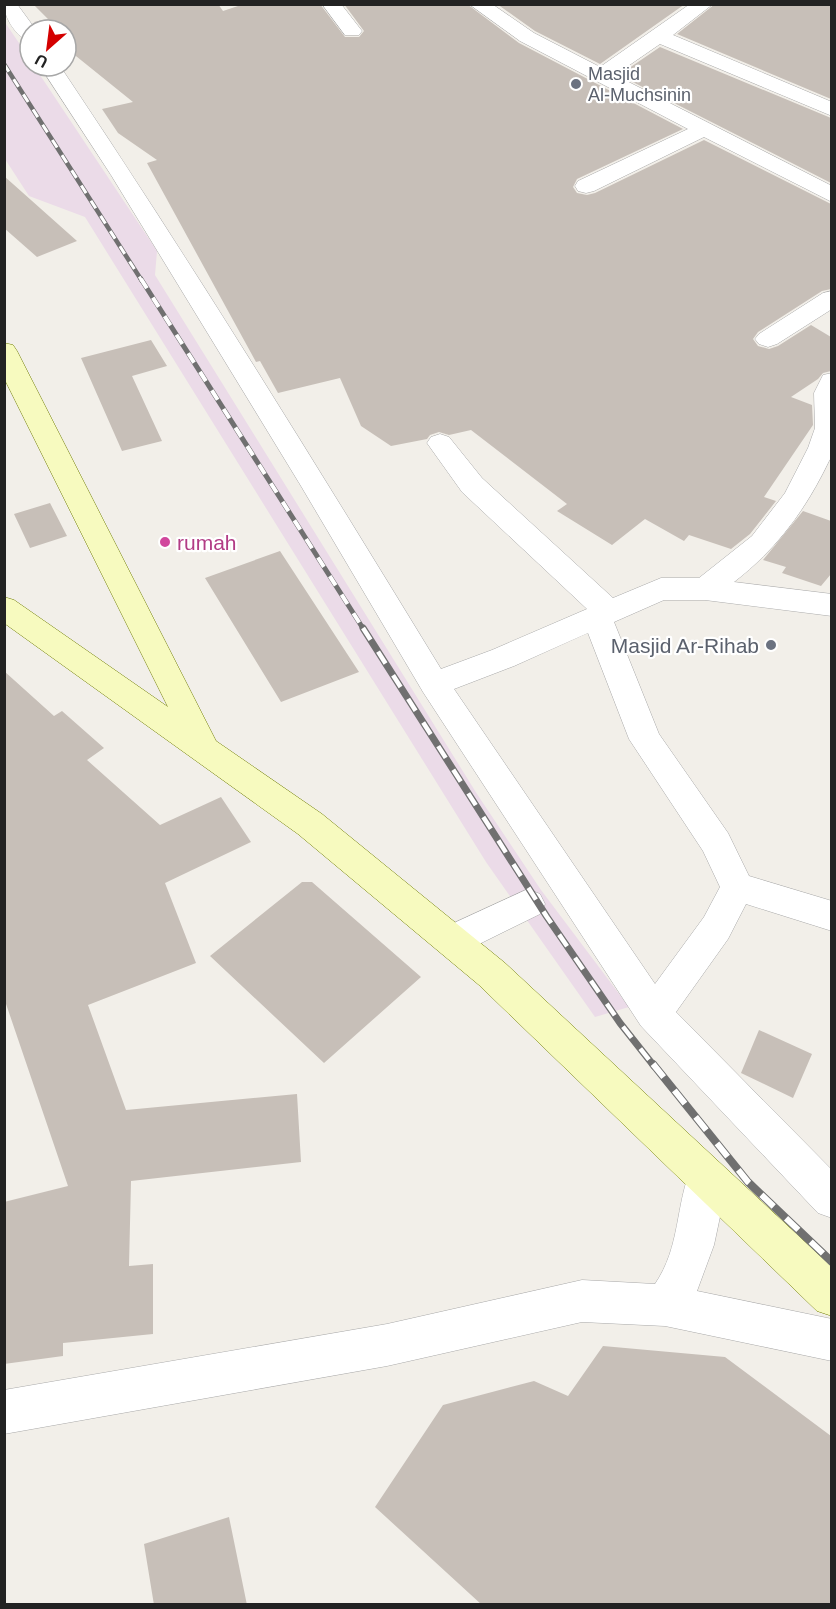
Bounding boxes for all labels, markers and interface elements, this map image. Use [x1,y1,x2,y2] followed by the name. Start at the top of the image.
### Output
[18,18,78,78] north arrow
[32,51,50,71] text: U
[588,64,691,105] place label: Masjid Al-Muchsinin
[569,77,583,91] marker: Masjid Al-Muchsinin
[177,531,237,554] place label: rumah
[158,535,172,549] marker: rumah
[611,634,759,657] place label: Masjid Ar-Rihab
[764,638,778,652] marker: Masjid Ar-Rihab

